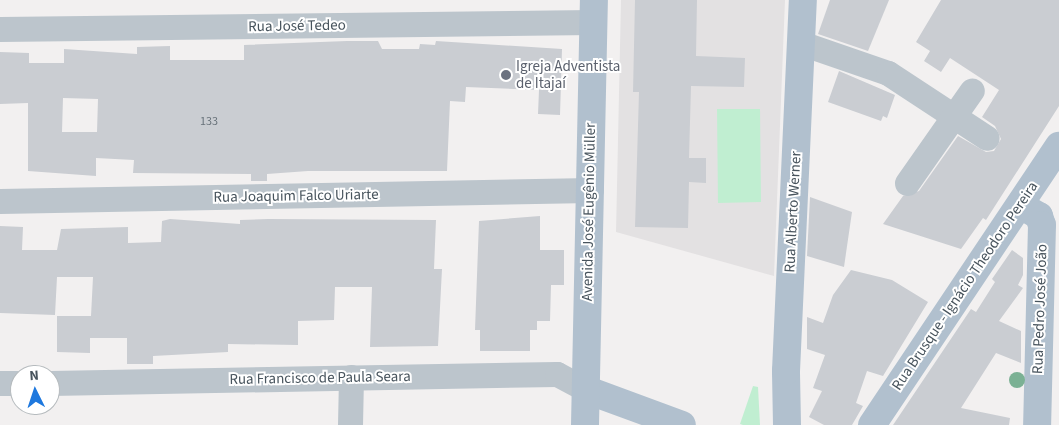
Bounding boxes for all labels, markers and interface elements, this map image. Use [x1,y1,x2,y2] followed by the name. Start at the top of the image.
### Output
[248,16,346,36] street label: Rua José Tedeo
[516,57,620,92] place label: Igreja Adventista de Itajaí
[500,69,512,81] marker: Igreja Adventista de Itajaí
[200,115,218,129] house number: 133
[578,123,600,301] street label: Avenida José Eugênio Müller
[781,151,805,273] street label: Rua Alberto Werner
[888,178,1042,394] street label: Rua Brusque - Ignácio Theodoro Pereira
[213,186,379,206] street label: Rua Joaquim Falco Uriarte
[1029,244,1051,374] street label: Rua Pedro José João
[10,365,60,415] north arrow
[29,366,39,386] text: N
[229,367,411,389] street label: Rua Francisco de Paula Seara

